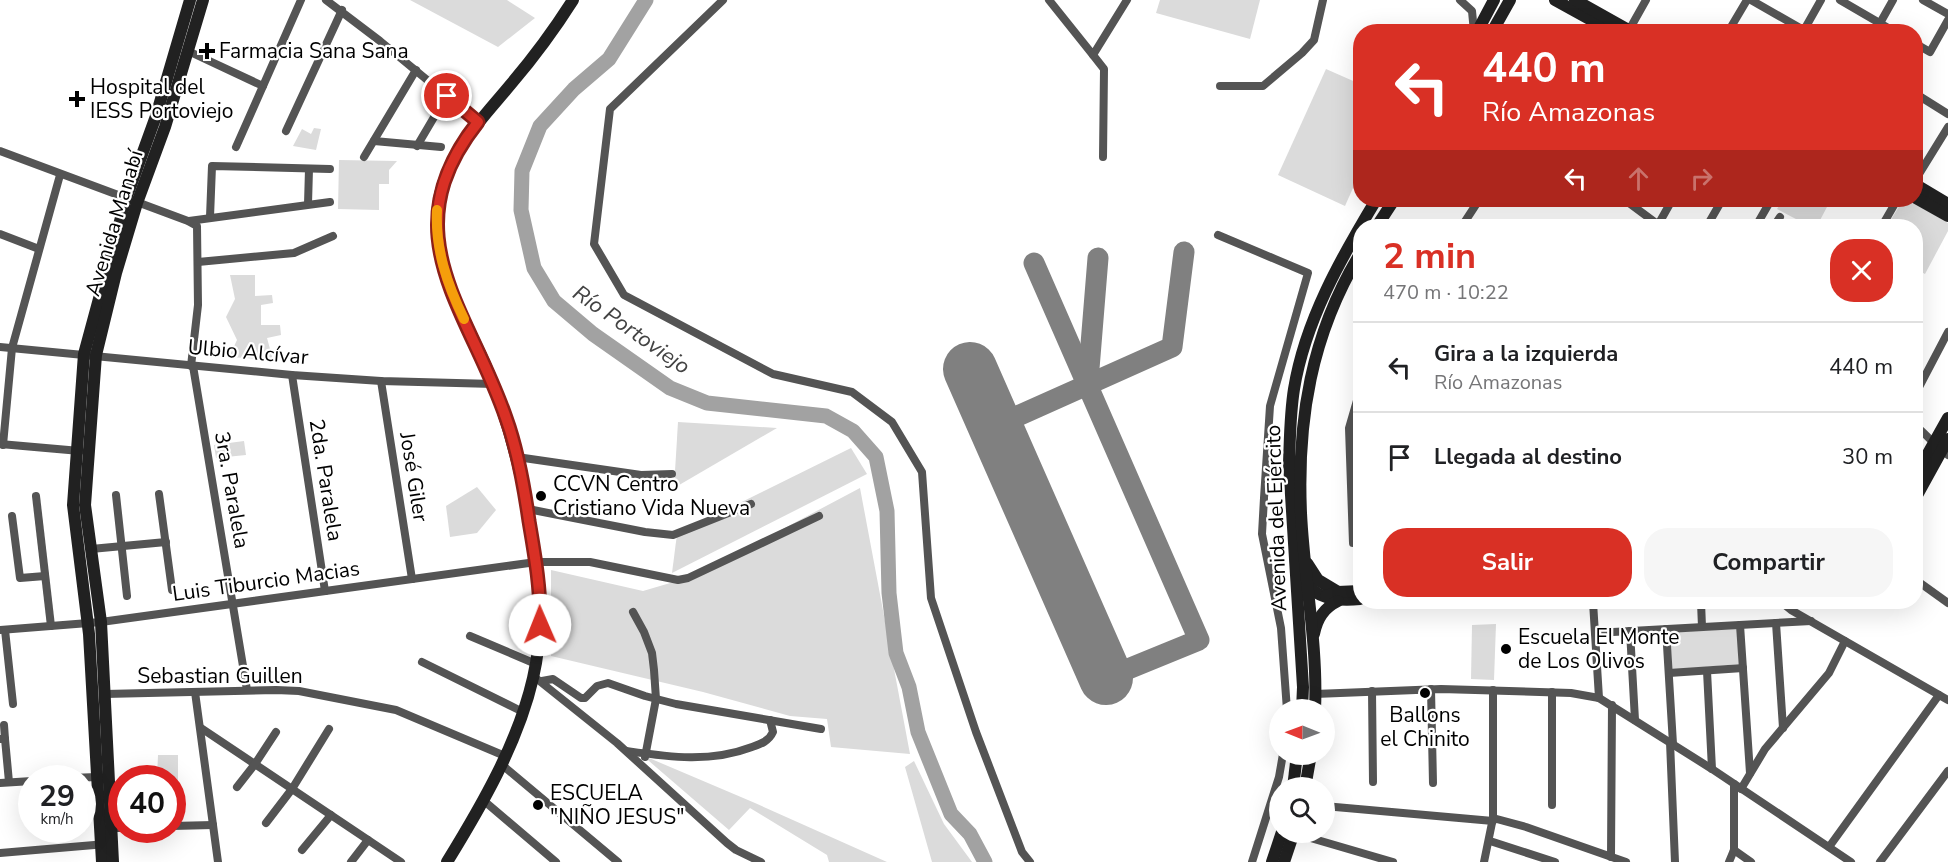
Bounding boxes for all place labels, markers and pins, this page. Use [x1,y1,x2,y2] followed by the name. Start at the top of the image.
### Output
[219,37,409,65] place label: Farmacia Sana Sana
[200,44,214,58] marker: Farmacia Sana Sana
[421,70,472,121] pin
[90,73,233,125] place label: Hospital del IESS Portoviejo
[68,90,86,108] marker: Hospital del IESS Portoviejo
[553,470,750,522] place label: CCVN Centro Cristiano Vida Nueva
[534,489,548,503] marker: CCVN Centro Cristiano Vida Nueva
[1518,623,1679,675] place label: Escuela El Monte de Los Olivos
[1499,642,1513,656] marker: Escuela El Monte de Los Olivos
[1418,686,1432,700] marker: Ballons el Chinito
[1380,701,1470,753] place label: Ballons el Chinito
[550,779,684,831] place label: ESCUELA "NIÑO JESUS"
[531,798,545,812] marker: ESCUELA "NIÑO JESUS"

